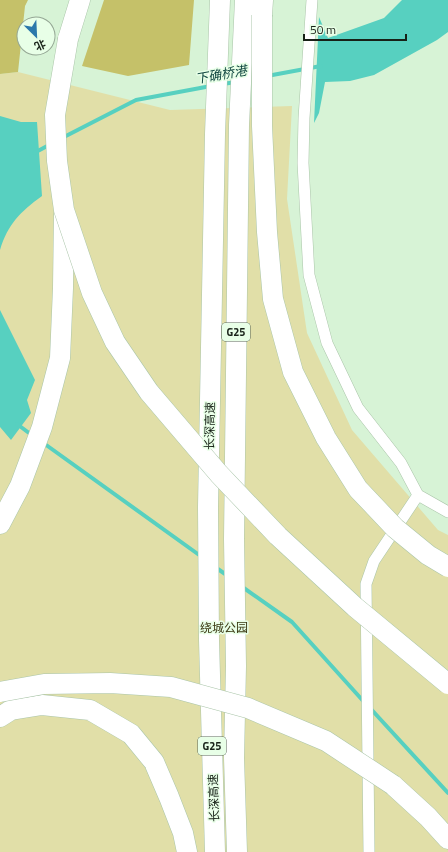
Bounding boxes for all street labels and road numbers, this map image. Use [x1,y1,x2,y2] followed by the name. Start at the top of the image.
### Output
[222,323,250,341] road number: G25
[200,402,219,450] street label: 长深高速
[198,737,226,755] road number: G25
[203,774,224,822] street label: 长深高速

